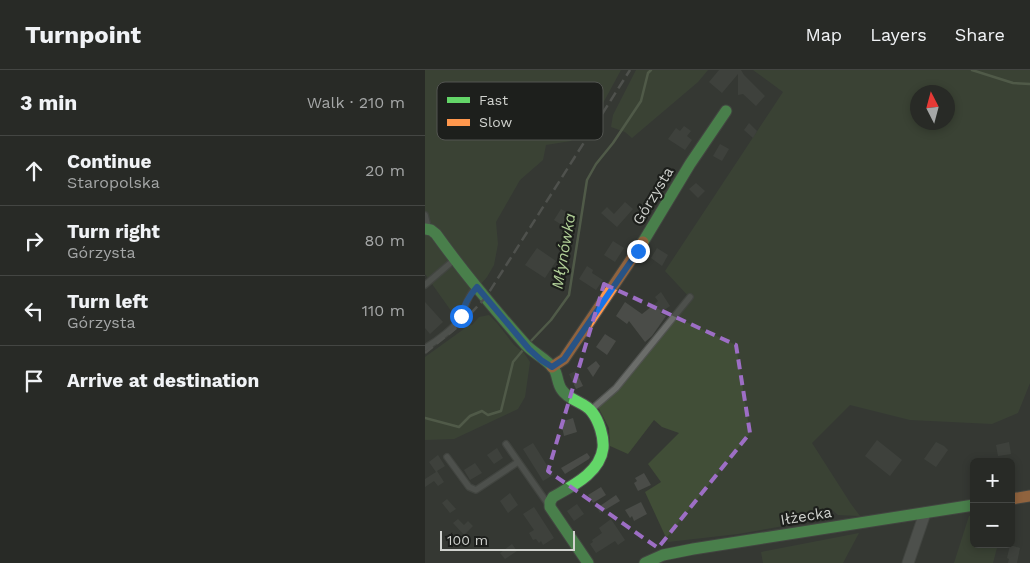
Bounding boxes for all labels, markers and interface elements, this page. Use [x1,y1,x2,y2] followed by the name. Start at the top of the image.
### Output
[25,21,141,49] text: Turnpoint
[805,24,842,45] text: Map
[870,24,927,45] text: Layers
[955,24,1005,45] text: Share
[437,82,603,140] legend
[910,85,955,130] north arrow
[20,90,77,115] text: 3 min
[479,92,508,108] text: Fast
[307,93,405,112] text: Walk · 210 m
[479,114,512,130] text: Slow
[67,150,151,173] text: Continue
[20,157,48,185] icon: ahead
[365,161,405,180] text: 20 m
[629,163,678,228] street label: Górzysta
[67,173,160,192] text: Staropolska
[547,212,580,290] water label: Młynówka
[67,220,160,243] text: Turn right
[20,227,48,255] icon: right
[364,231,405,250] text: 80 m
[627,240,650,263] route end
[67,243,136,262] text: Górzysta
[67,290,148,313] text: Turn left
[20,297,48,325] icon: left
[362,301,405,320] text: 110 m
[450,305,473,328] route start
[67,313,136,332] text: Górzysta
[20,367,48,395] icon: arrive
[67,369,259,392] text: Arrive at destination
[970,458,1015,548] map controls
[970,458,1015,503] button: +
[779,503,833,529] street label: Iłżecka
[970,503,1015,548] button: −
[440,528,575,551] scale bar
[447,532,488,548] text: 100 m

